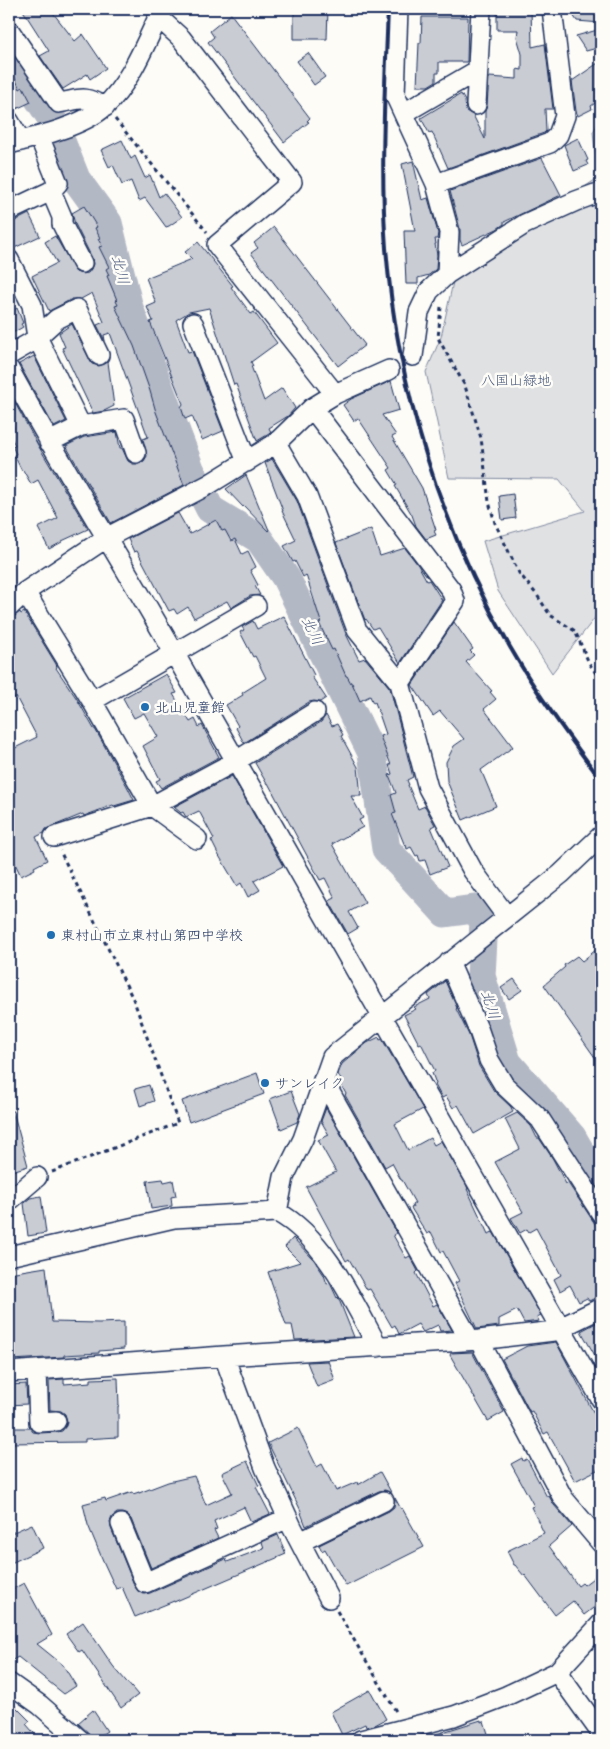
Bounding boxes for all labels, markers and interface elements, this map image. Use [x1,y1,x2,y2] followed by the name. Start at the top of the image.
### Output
[107,253,133,287] water label: 北川
[481,372,551,389] park label: 八国山緑地
[297,613,327,649] water label: 北川
[155,699,225,716] place label: 北山児童館
[139,701,151,713] marker: 北山児童館
[61,927,243,944] place label: 東村山市立東村山第四中学校
[45,929,57,941] marker: 東村山市立東村山第四中学校
[477,988,503,1022] water label: 北川
[275,1075,344,1092] place label: サンレイク
[259,1077,271,1089] marker: サンレイク

